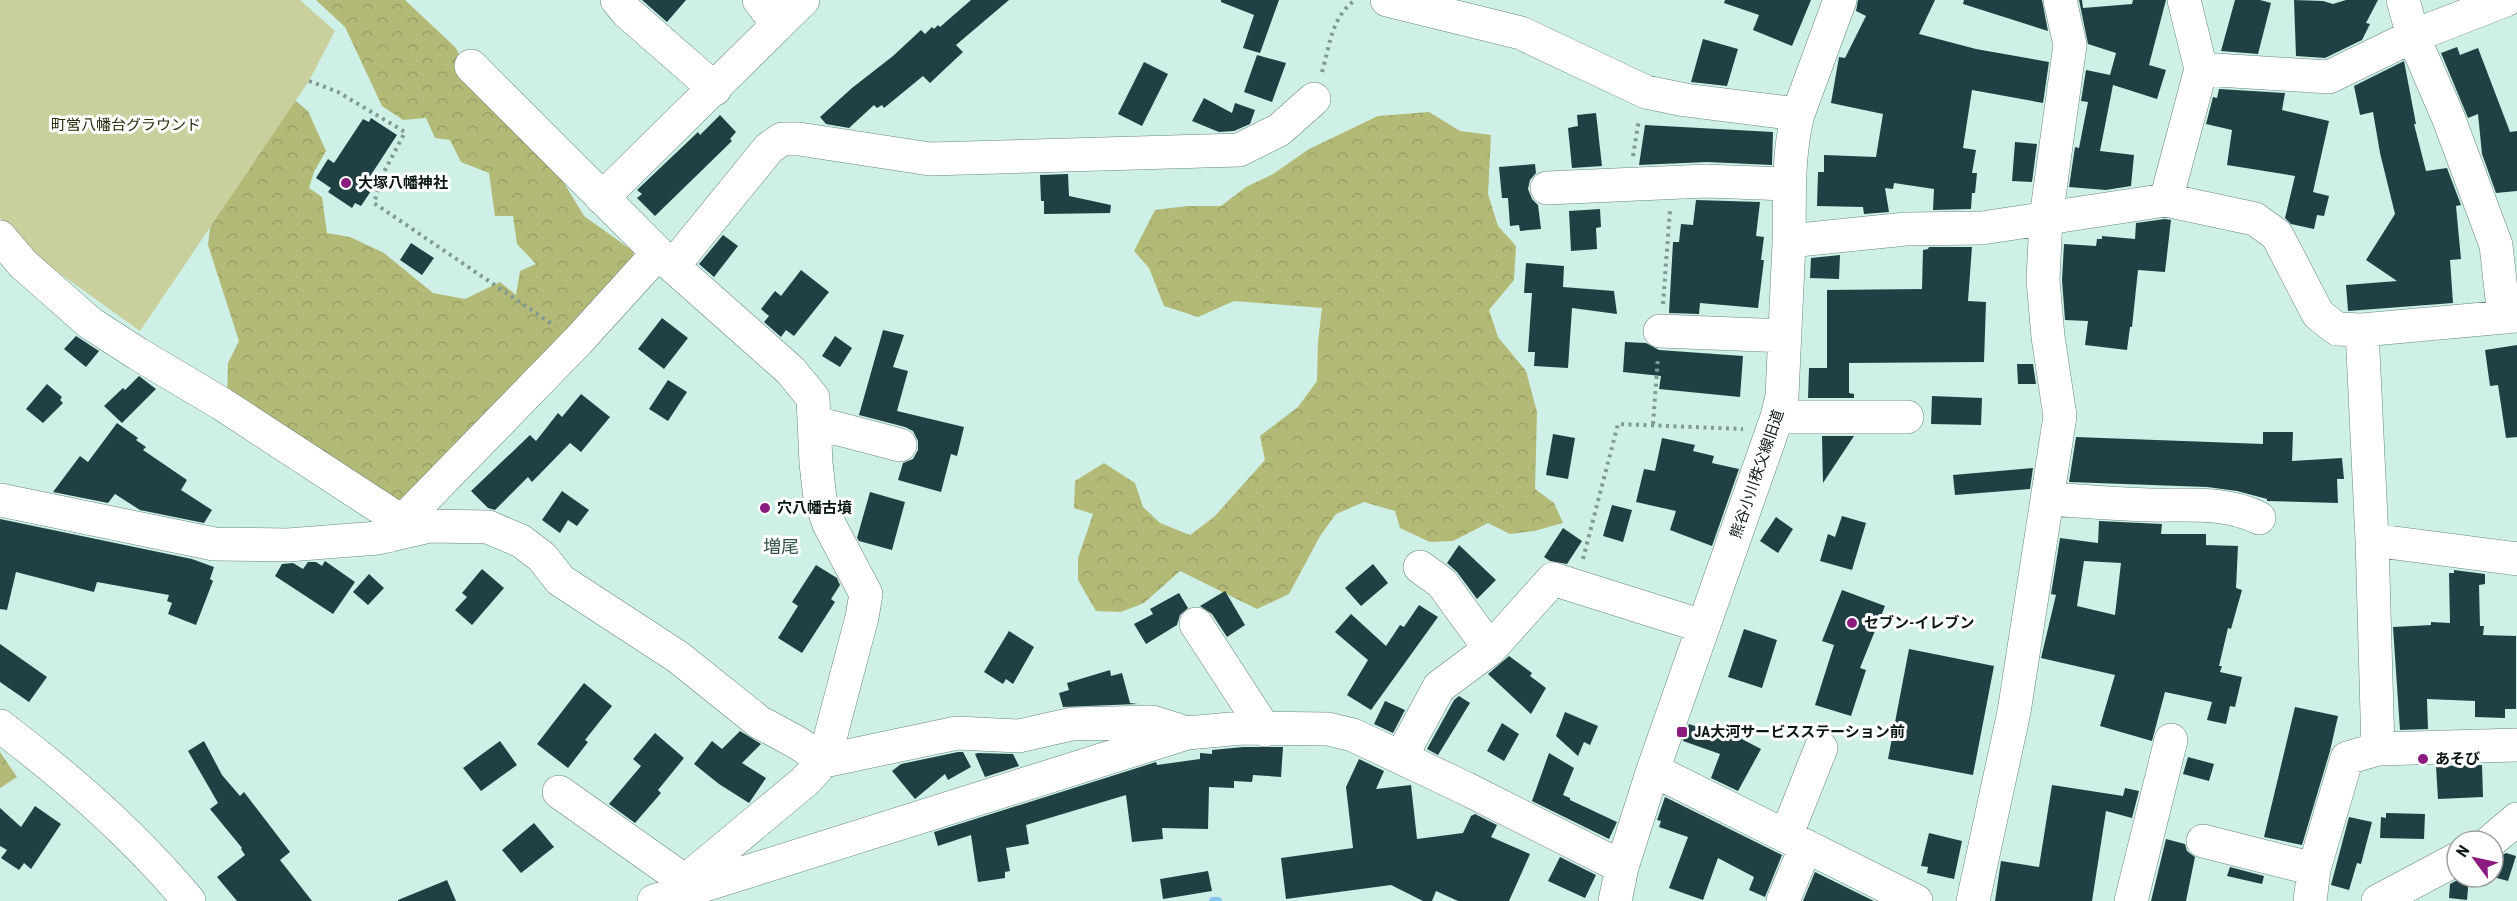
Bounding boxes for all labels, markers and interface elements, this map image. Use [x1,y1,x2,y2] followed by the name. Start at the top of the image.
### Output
[51,116,201,134] park label: 町営八幡台グラウンド
[358,174,448,192] place label: 大塚八幡神社
[339,176,353,190] marker: 大塚八幡神社
[1727,407,1787,541] street label: 熊谷小川秩父線旧道
[777,499,852,517] place label: 穴八幡古墳
[758,501,772,515] marker: 穴八幡古墳
[763,536,799,557] district label: 増尾
[1864,614,1974,632] place label: セブン-イレブン
[1845,616,1859,630] marker: セブン-イレブン
[1694,723,1905,741] place label: JA大河サービスステーション前
[1675,725,1689,739] marker: JA大河サービスステーション前
[2435,750,2480,768] place label: あそび
[2416,752,2430,766] marker: あそび
[2445,829,2505,889] north arrow
[2452,842,2473,860] text: N

